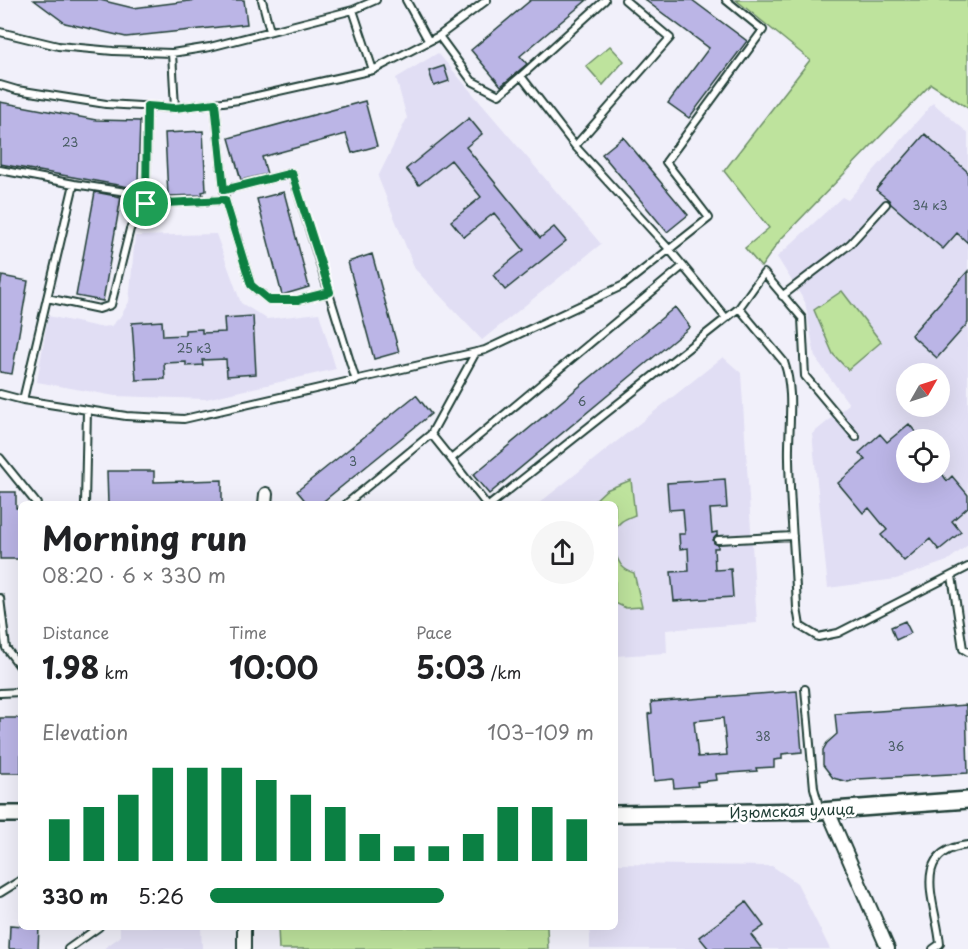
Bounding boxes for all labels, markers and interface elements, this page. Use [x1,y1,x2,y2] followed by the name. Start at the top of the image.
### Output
[62,133,78,151] house number: 23
[120,178,171,229] pin
[129,187,162,220] icon: arrive
[913,196,947,214] house number: 34 к3
[177,339,211,357] house number: 25 к3
[896,363,950,417] north arrow
[896,363,950,483] map controls
[578,392,586,410] house number: 6
[896,429,950,483] button: locate
[349,452,357,470] house number: 3
[42,512,247,562] text: Morning run
[531,521,594,584] button: share
[42,560,226,590] text: 08:20 · 6 × 330 m
[42,620,109,644] text: Distance
[229,620,267,644] text: Time
[416,620,452,644] text: Pace
[42,644,99,689] text: 1.98
[229,644,319,689] text: 10:00
[416,644,485,689] text: 5:03
[99,660,129,684] text: km
[485,660,521,684] text: /km
[42,717,128,747] text: Elevation
[487,717,594,747] text: 103–109 m
[755,727,771,745] house number: 38
[888,737,904,755] house number: 36
[729,796,856,824] street label: Изюмская улица
[42,881,108,911] text: 330 m
[138,881,184,911] text: 5:26

